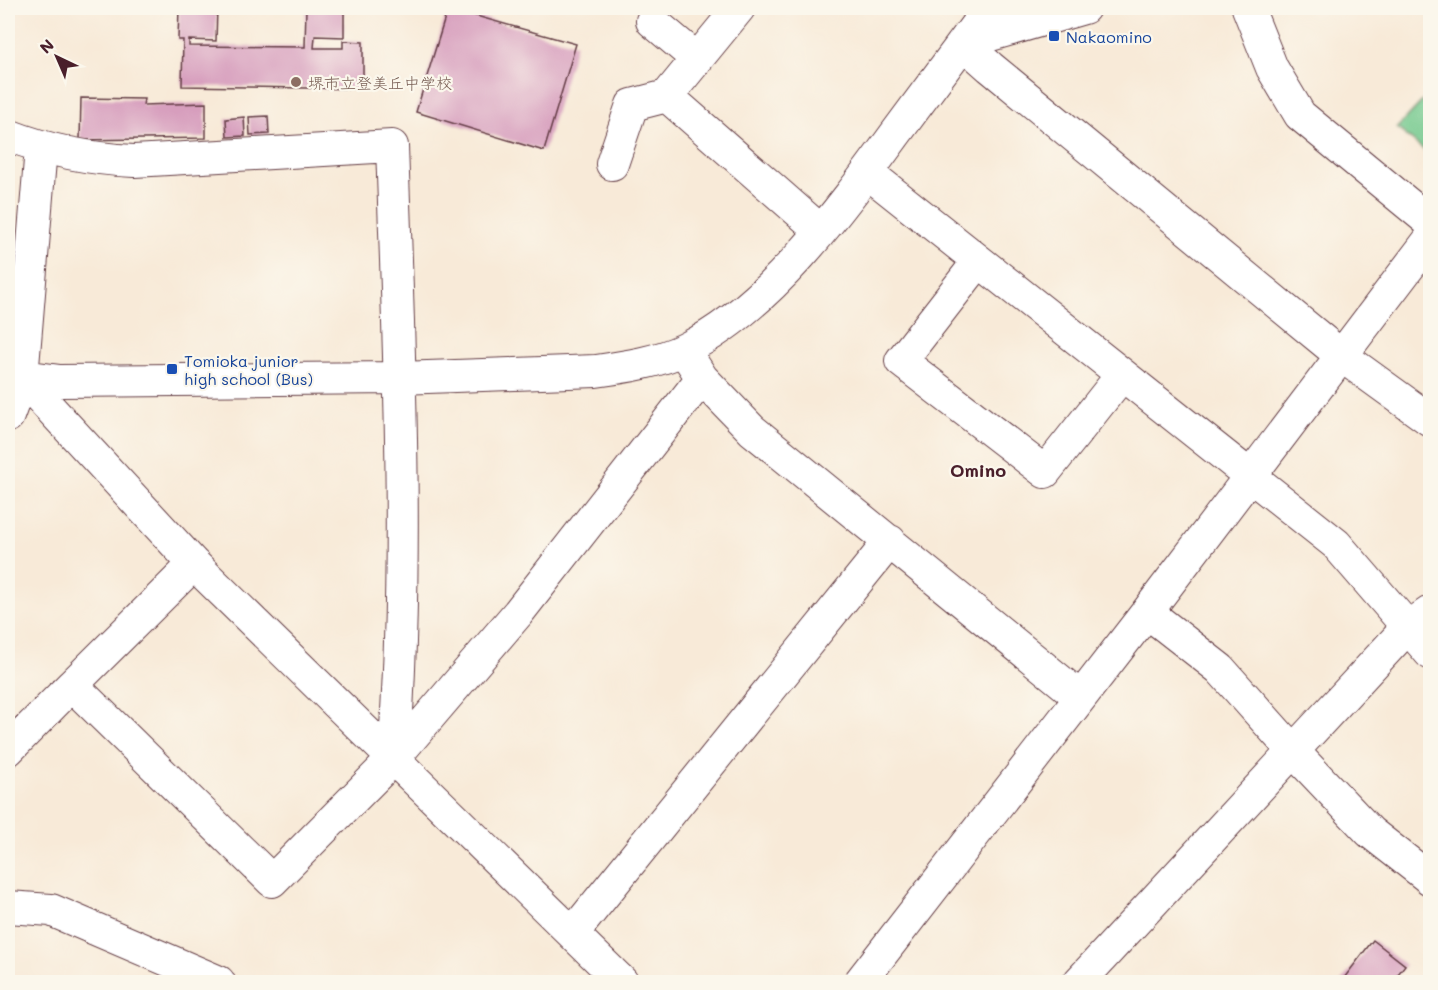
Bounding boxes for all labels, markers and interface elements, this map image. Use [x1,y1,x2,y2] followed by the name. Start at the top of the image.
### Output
[1066,26,1152,47] place label: Nakaomino
[27,27,87,87] north arrow
[1047,29,1061,43] marker: Nakaomino
[35,34,58,58] text: N
[308,72,452,93] place label: 堺市立登美丘中学校
[289,75,303,89] marker: 堺市立登美丘中学校
[184,350,313,389] place label: Tomioka junior high school (Bus)
[165,362,179,376] marker: Tomioka junior high school (Bus)
[950,458,1006,482] district label: Omino

